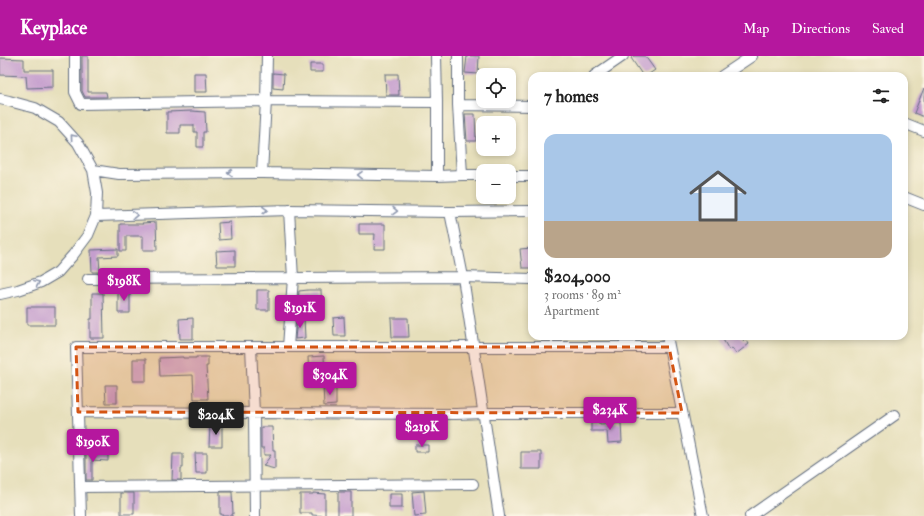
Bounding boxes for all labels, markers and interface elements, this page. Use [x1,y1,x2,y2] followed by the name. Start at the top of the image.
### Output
[20,16,87,40] text: Keyplace
[743,20,769,37] text: Map
[791,20,850,37] text: Directions
[872,20,904,37] text: Saved
[476,68,516,204] map controls
[476,68,516,108] button: locate
[870,85,892,107] icon: filters
[544,86,599,107] text: 7 homes
[476,116,516,156] button: +
[70,134,77,142] one-way arrow
[682,160,754,232] icon: home
[476,164,516,204] button: −
[227,169,233,177] one-way arrow
[357,171,363,179] one-way arrow
[262,206,268,215] one-way arrow
[392,207,398,215] one-way arrow
[132,210,138,219] one-way arrow
[544,266,611,287] text: $204,000
[96,268,152,302] pin: $198K
[107,273,141,289] text: $198K
[34,279,41,287] one-way arrow
[544,287,621,303] text: 3 rooms · 89 m²
[272,295,328,329] pin: $191K
[284,300,316,316] text: $191K
[544,303,600,319] text: Apartment
[302,362,358,396] pin: $304K
[312,367,348,383] text: $304K
[582,397,638,431] pin: $234K
[188,402,244,436] pin: $204K
[593,402,628,418] text: $234K
[198,407,234,423] text: $204K
[394,414,450,448] pin: $219K
[405,419,439,435] text: $219K
[65,429,121,463] pin: $190K
[76,434,110,450] text: $190K

